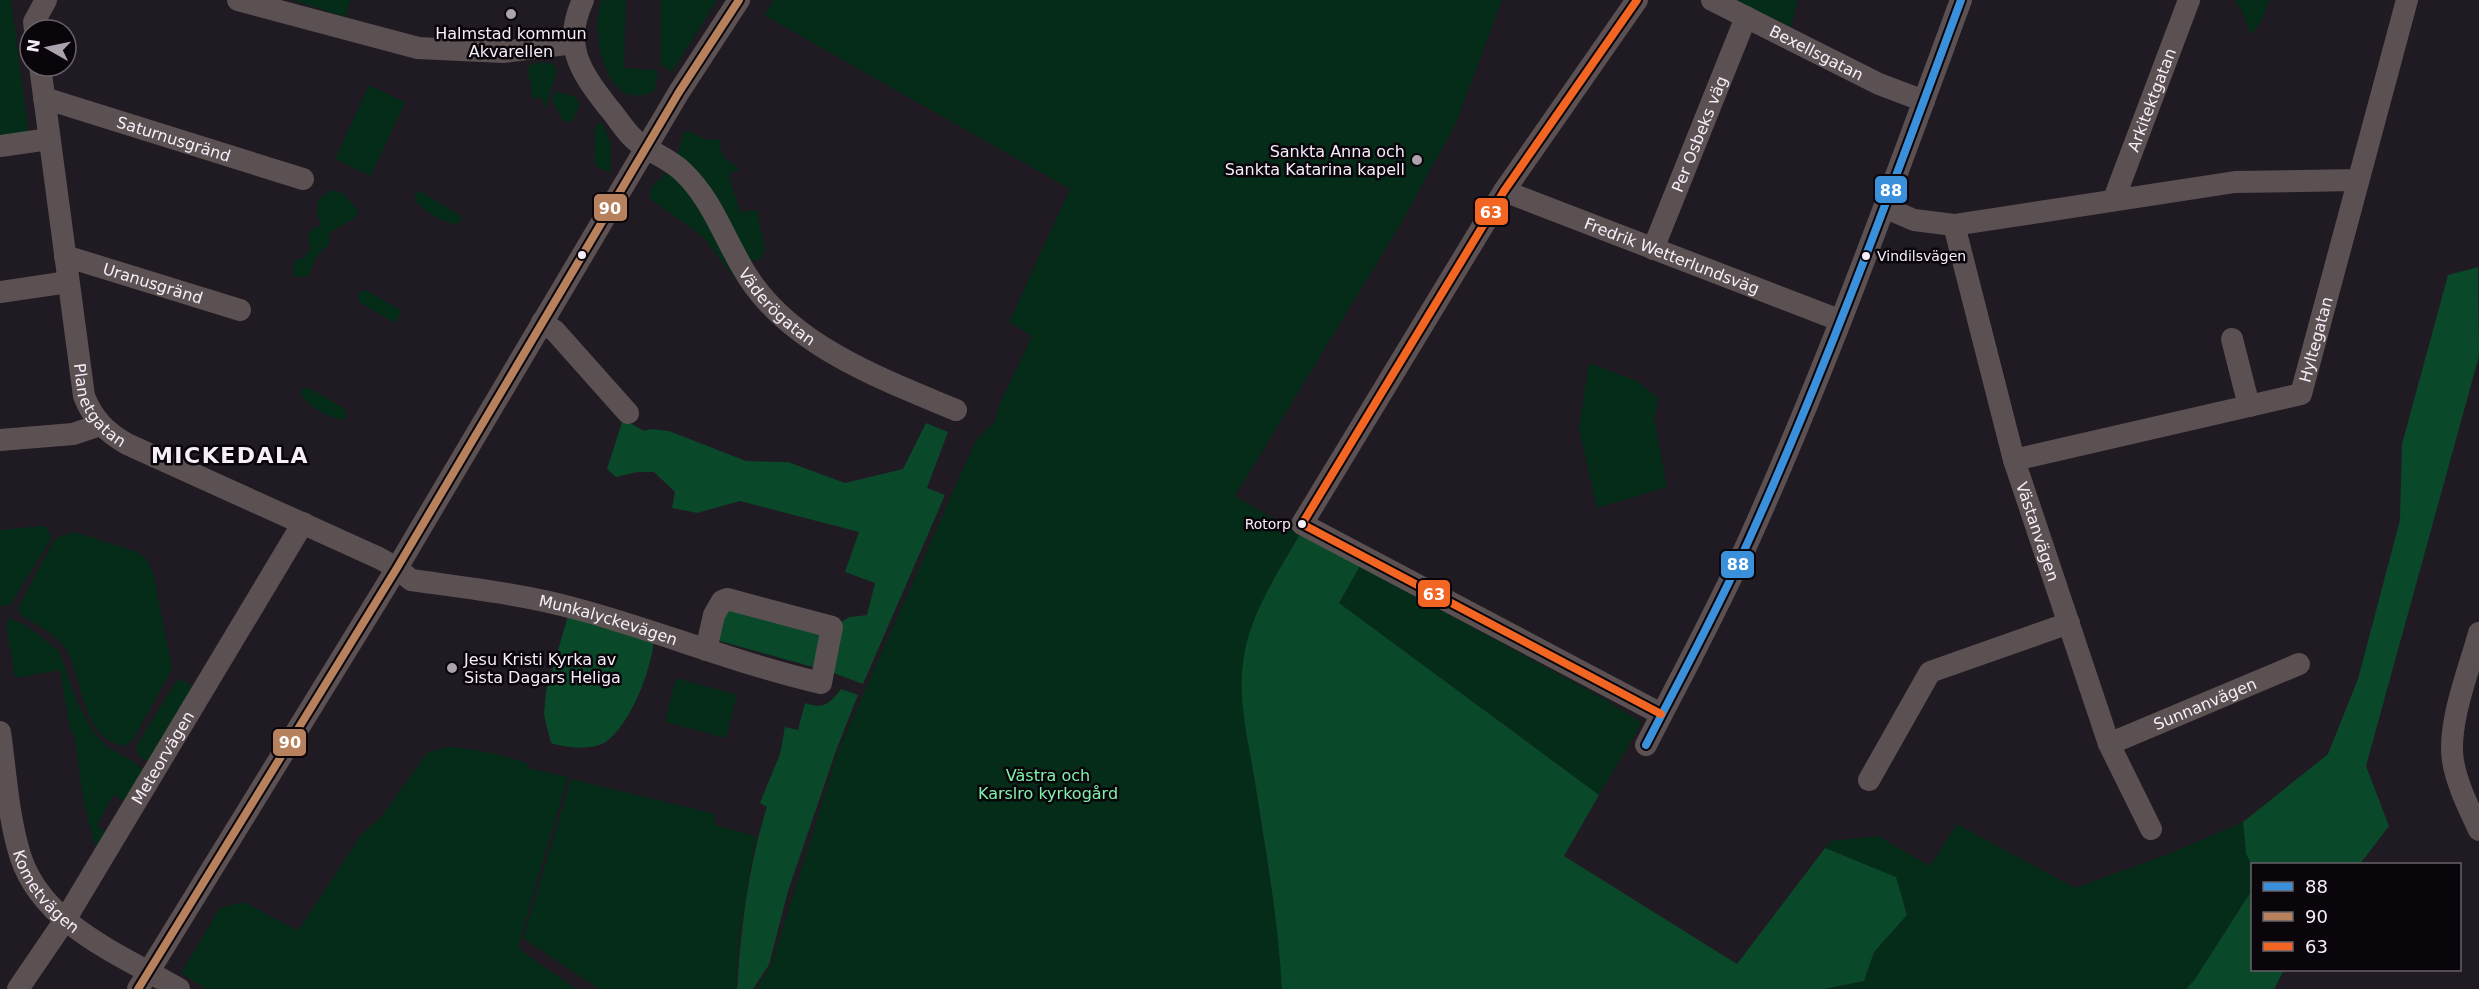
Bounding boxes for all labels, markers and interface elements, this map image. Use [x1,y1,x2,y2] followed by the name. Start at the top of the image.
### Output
[504,7,518,21] marker: Halmstad kommun Akvarellen
[18,18,78,78] north arrow
[1766,21,1867,84] street label: Bexellsgatan
[435,24,587,61] place label: Halmstad kommun Akvarellen
[23,38,44,54] text: N
[2123,45,2180,154] street label: Arkitektgatan
[1667,73,1731,195] street label: Per Osbeks väg
[115,112,233,165] street label: Saturnusgränd
[1225,142,1405,179] place label: Sankta Anna och Sankta Katarina kapell
[1410,153,1424,167] marker: Sankta Anna och Sankta Katarina kapell
[1874,175,1908,204] line badge: 88
[1880,181,1902,200] text: 88
[593,193,628,222] line badge: 90
[1474,197,1509,226] line badge: 63
[599,199,621,218] text: 90
[1480,203,1502,222] text: 63
[1582,213,1762,298] street label: Fredrik Wetterlundsväg
[1877,248,1966,264] place label: Vindilsvägen
[576,249,588,261] unlabelled marker
[1860,250,1872,262] marker: Vindilsvägen
[101,259,205,307] street label: Uranusgränd
[735,264,819,349] street label: Väderögatan
[2295,294,2336,385] street label: Hyltegatan
[70,362,130,451] street label: Planetgatan
[151,443,309,468] district label: MICKEDALA
[2013,479,2063,584] street label: Västanvägen
[1245,516,1291,532] place label: Rotorp
[1296,518,1308,530] marker: Rotorp
[1720,550,1755,579] line badge: 88
[1727,555,1749,574] text: 88
[1417,579,1451,608] line badge: 63
[1423,585,1445,604] text: 63
[537,591,680,649] street label: Munkalyckevägen
[463,650,621,687] place label: Jesu Kristi Kyrka av Sista Dagars Heliga
[445,661,459,675] marker: Jesu Kristi Kyrka av Sista Dagars Heliga
[2150,674,2259,734] street label: Sunnanvägen
[127,707,198,808] street label: Meteorvägen
[272,728,307,757] line badge: 90
[279,733,301,752] text: 90
[978,766,1118,803] park label: Västra och Karslro kyrkogård
[9,847,83,937] street label: Kometvägen
[2251,863,2461,971] legend
[2305,876,2328,897] text: 88
[2305,906,2328,927] text: 90
[2305,936,2328,957] text: 63

